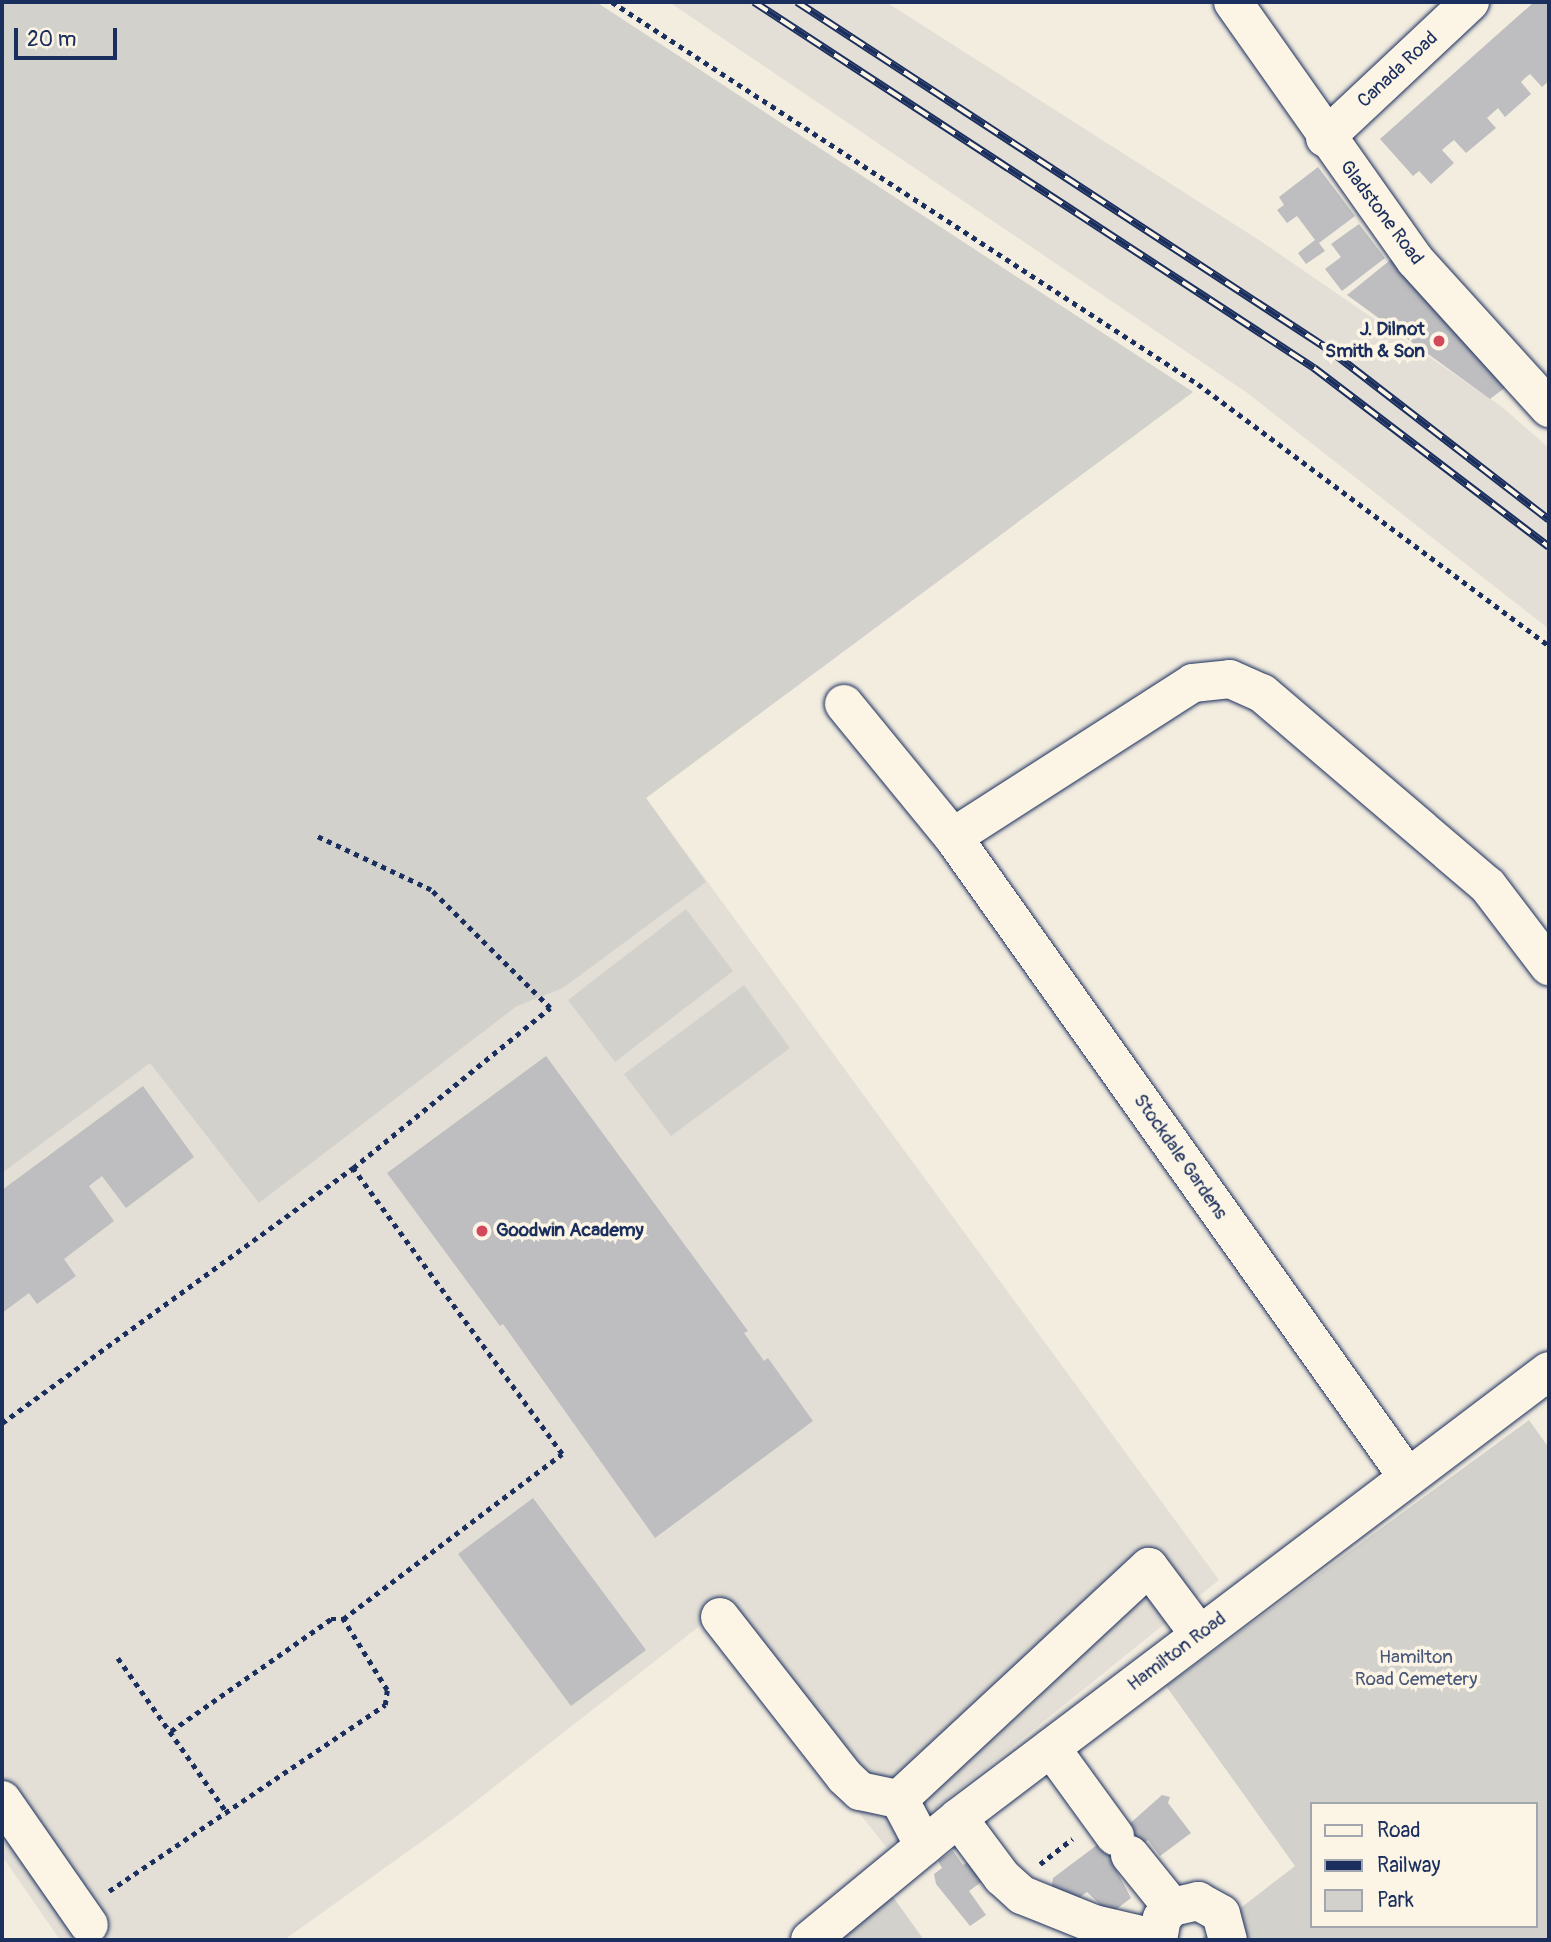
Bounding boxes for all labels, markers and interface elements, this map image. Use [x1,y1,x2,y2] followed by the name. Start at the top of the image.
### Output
[18,14,121,58] scale bar
[27,26,76,53] text: 20 m
[1353,27,1443,113] street label: Canada Road
[1334,156,1428,270] street label: Gladstone Road
[1325,319,1425,363] place label: J. Dilnot Smith & Son
[1431,333,1447,349] marker: J. Dilnot Smith & Son
[1128,1090,1232,1224] street label: Stockdale Gardens
[496,1220,644,1242] place label: Goodwin Academy
[474,1223,490,1239] marker: Goodwin Academy
[1123,1608,1231,1696] street label: Hamilton Road
[1355,1647,1477,1691] park label: Hamilton Road Cemetery
[1310,1802,1537,1928] legend
[1377,1817,1421,1844] text: Road
[1377,1852,1441,1879] text: Railway
[1377,1887,1414,1914] text: Park

